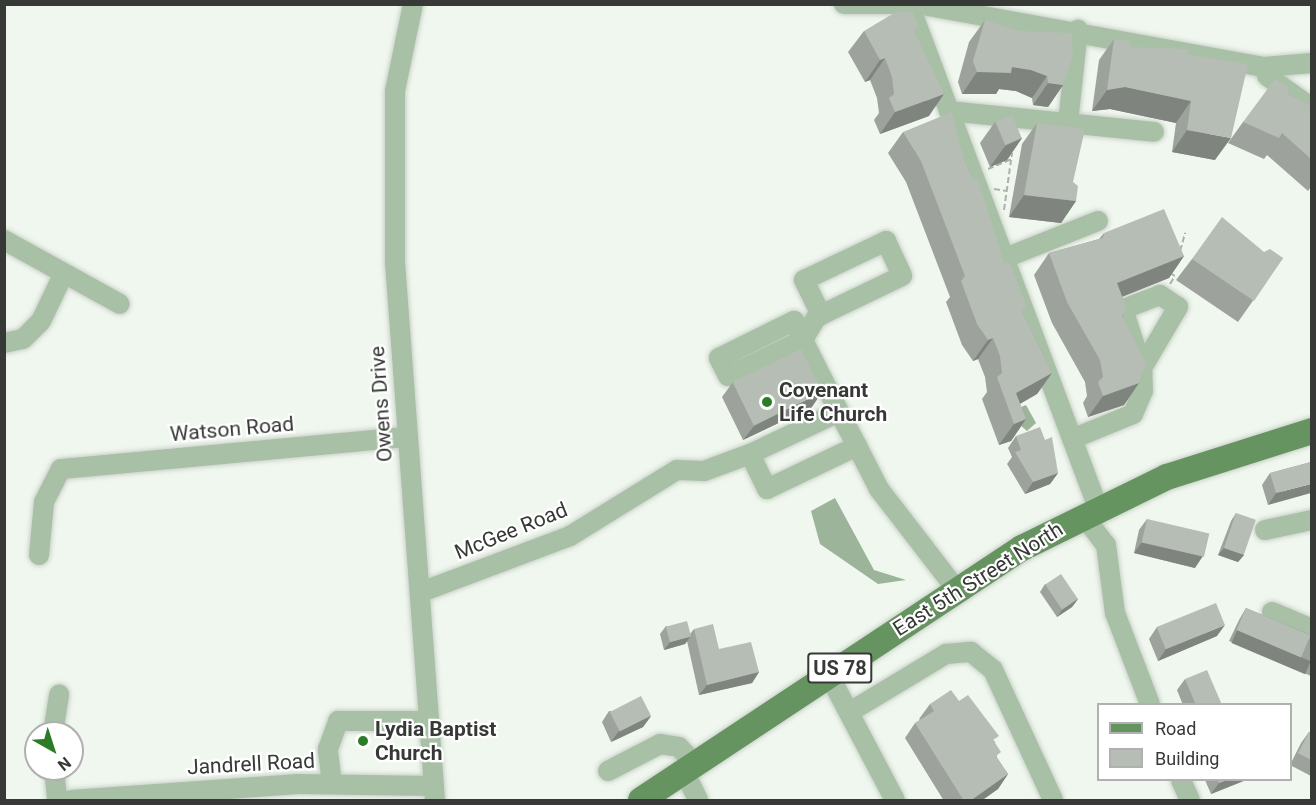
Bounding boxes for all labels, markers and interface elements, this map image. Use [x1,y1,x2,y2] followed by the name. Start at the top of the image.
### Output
[364,345,398,463] street label: Owens Drive
[779,377,887,427] place label: Covenant Life Church
[760,395,774,409] marker: Covenant Life Church
[169,411,295,447] street label: Watson Road
[451,497,571,565] street label: McGee Road
[888,517,1068,641] street label: East 5th Street North
[807,651,873,685] road number: US 78
[1097,703,1292,781] legend
[375,716,496,766] place label: Lydia Baptist Church
[1155,718,1196,739] text: Road
[24,721,84,781] north arrow
[356,734,370,748] marker: Lydia Baptist Church
[186,748,316,780] street label: Jandrell Road
[1155,748,1219,769] text: Building
[54,753,75,775] text: N

